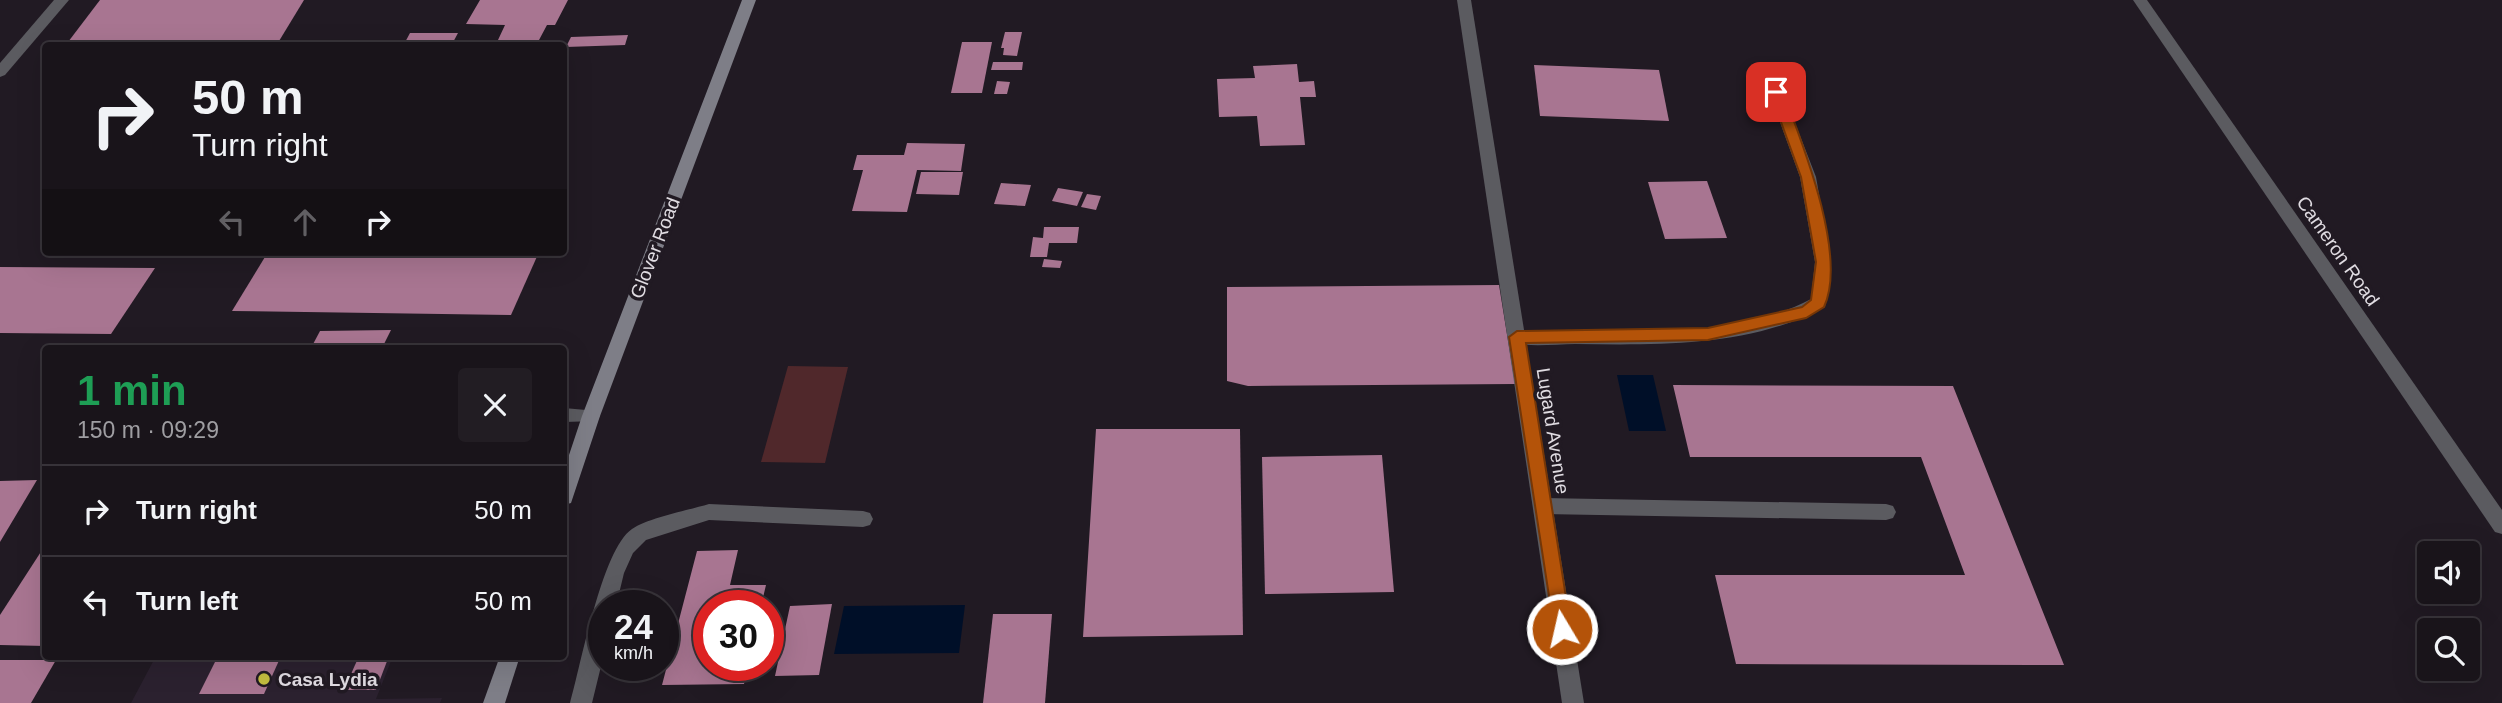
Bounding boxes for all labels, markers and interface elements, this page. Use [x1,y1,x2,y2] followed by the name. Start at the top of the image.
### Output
[1746,62,1806,122] pin
[77,70,168,161] icon: right
[192,70,304,124] text: 50 m
[1757,73,1795,111] icon: arrive
[192,127,328,163] text: Turn right
[2292,192,2384,310] street label: Cameron Road
[626,194,684,302] street label: Glover Road
[213,203,251,241] icon: left
[286,203,324,241] icon: ahead
[359,203,397,241] icon: right
[1533,366,1573,496] street label: Lugard Avenue
[77,367,187,414] text: 1 min
[458,368,532,442] button: close
[77,417,219,443] text: 150 m · 09:29
[77,492,115,530] icon: right
[136,495,257,525] text: Turn right
[474,495,532,525] text: 50 m
[2417,541,2480,681] map controls
[2417,541,2480,604] button: sound
[77,583,115,621] icon: left
[136,586,238,616] text: Turn left
[474,586,532,616] text: 50 m
[693,590,784,681] speed limit sign: 30
[1525,592,1599,666] position arrow
[614,607,653,646] text: 24
[2417,618,2480,681] button: search
[614,643,653,663] text: km/h
[278,669,378,690] place label: Casa Lydia
[256,671,272,687] marker: Casa Lydia

